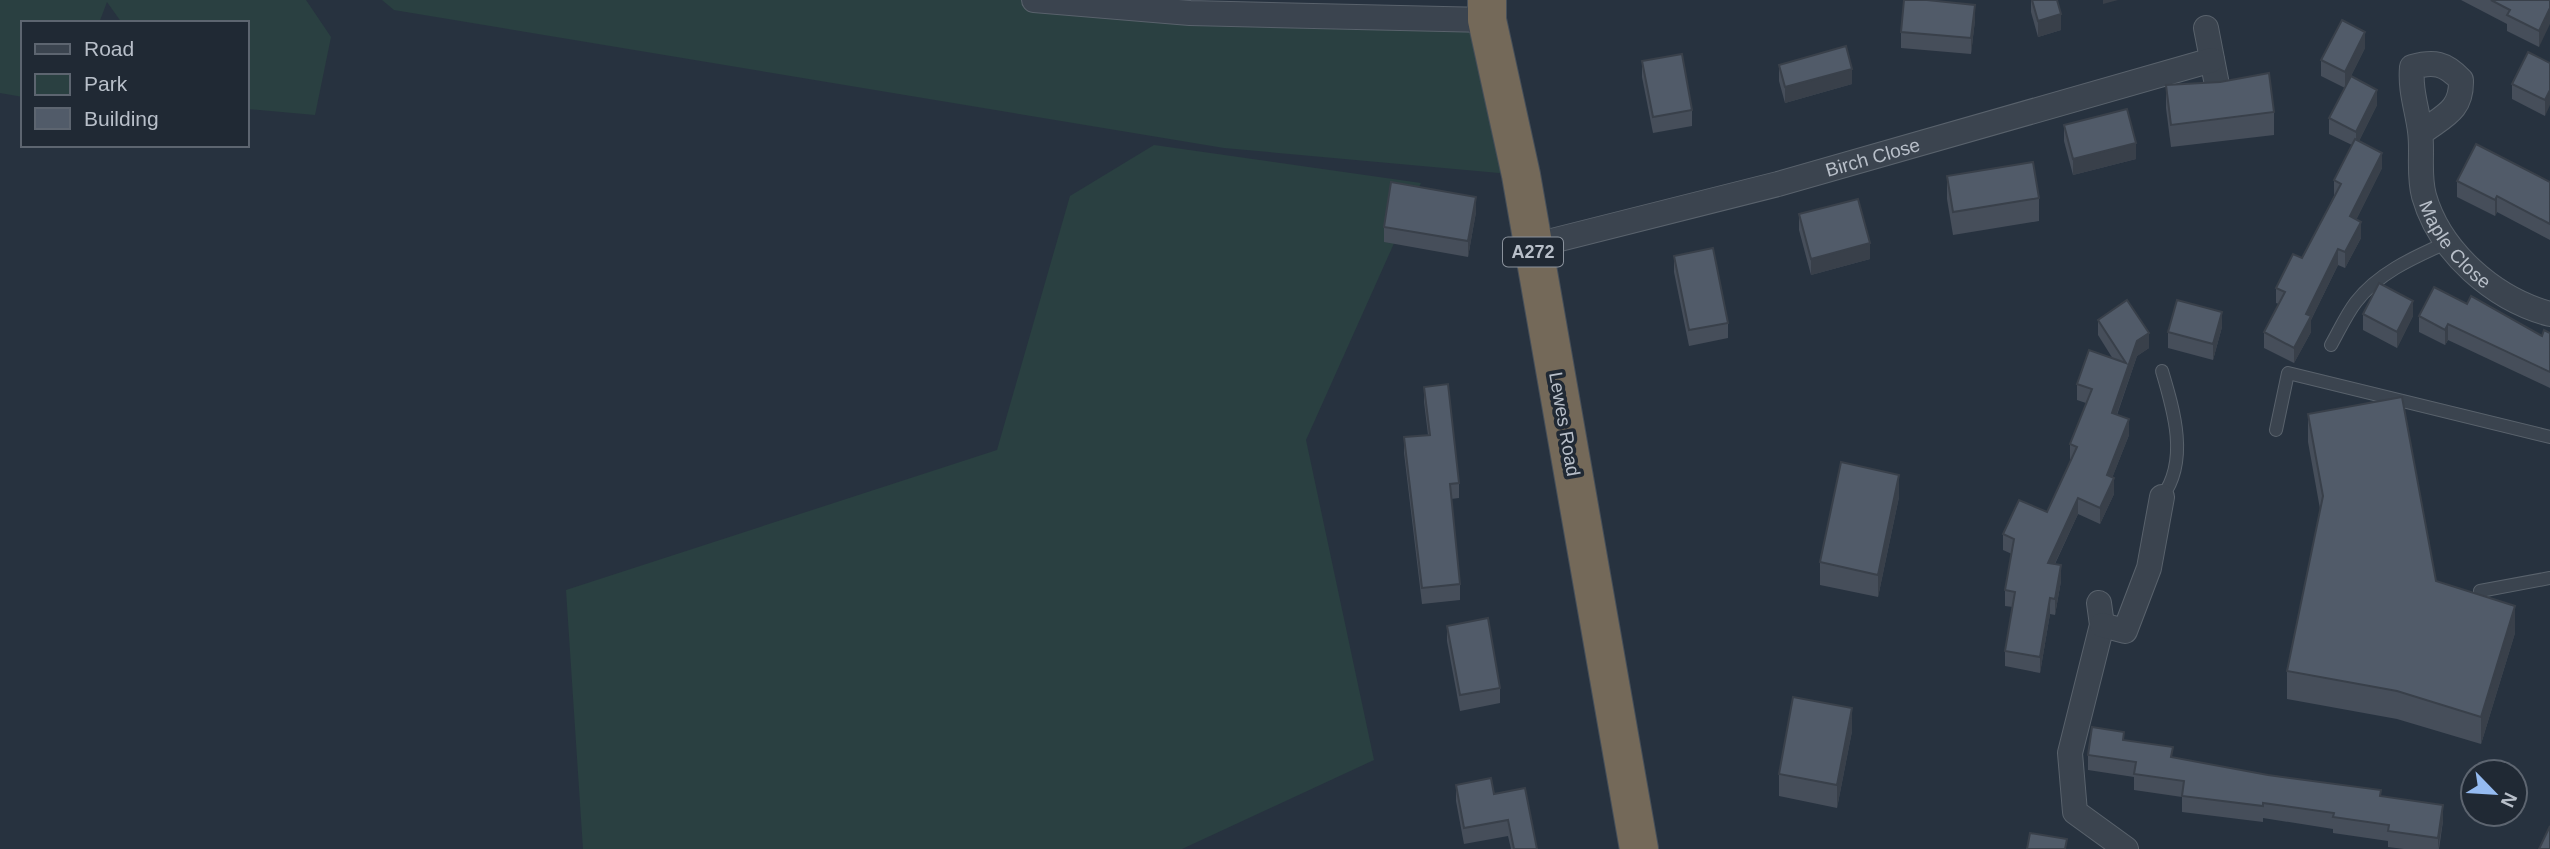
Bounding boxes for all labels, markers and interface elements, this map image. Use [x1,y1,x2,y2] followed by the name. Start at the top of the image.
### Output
[21,21,248,147] legend
[84,37,134,60] text: Road
[84,72,128,95] text: Park
[84,107,159,130] text: Building
[1823,134,1922,181] street label: Birch Close
[2415,198,2495,293] street label: Maple Close
[1503,238,1563,266] road number: A272
[1545,370,1584,478] street label: Lewes Road
[2459,758,2529,828] north arrow
[2497,789,2521,811] text: N

